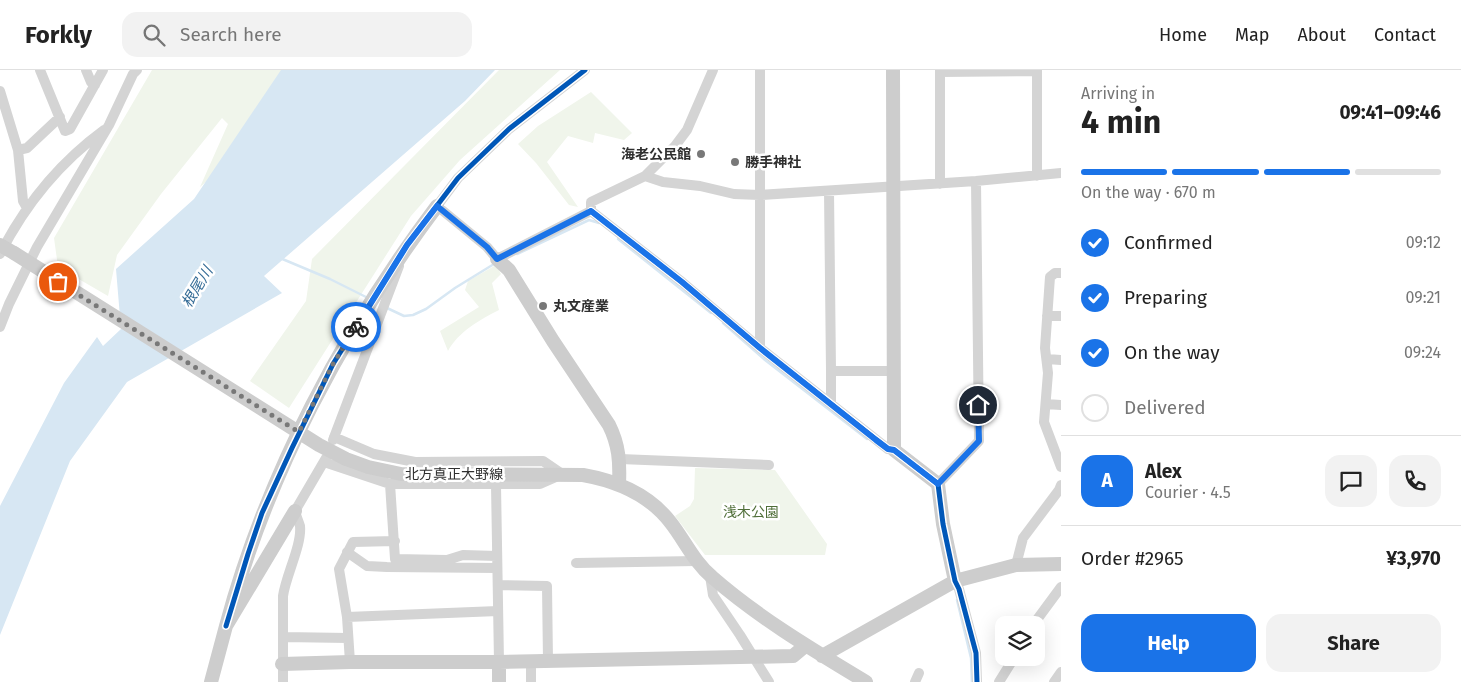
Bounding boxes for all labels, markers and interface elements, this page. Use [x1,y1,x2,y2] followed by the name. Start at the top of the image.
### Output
[122,12,472,57] search box
[25,21,92,49] text: Forkly
[140,21,168,49] icon: search
[180,23,282,46] text: Search here
[1159,24,1207,46] text: Home
[1235,24,1269,46] text: Map
[1297,24,1346,46] text: About
[1374,24,1436,46] text: Contact
[1081,84,1155,103] text: Arriving in
[1339,101,1441,124] text: 09:41–09:46
[1081,103,1161,141] text: 4 min
[621,146,691,163] place label: 海老公民館
[695,148,707,160] marker: 海老公民館
[745,154,801,171] place label: 勝手神社
[729,156,741,168] marker: 勝手神社
[1081,183,1216,202] text: On the way · 670 m
[1081,229,1109,257] icon: check
[1124,231,1213,254] text: Confirmed
[1406,233,1441,252] text: 09:12
[37,261,79,303] pin
[178,261,217,311] water label: 根尾川
[44,268,72,296] icon: bag
[1081,284,1109,312] icon: check
[1124,286,1207,309] text: Preparing
[1406,288,1441,307] text: 09:21
[553,298,609,315] place label: 丸文産業
[537,300,549,312] marker: 丸文産業
[331,302,381,352] courier
[342,313,370,341] icon: bike
[1081,339,1109,367] icon: check
[1124,341,1220,364] text: On the way
[1404,343,1441,362] text: 09:24
[957,384,999,426] pin
[964,391,992,419] icon: home
[1124,396,1206,419] text: Delivered
[1325,455,1377,507] button: chat
[1389,455,1441,507] button: phone
[1145,460,1182,483] text: Alex
[405,466,503,483] street label: 北方真正大野線
[1101,469,1113,492] text: A
[1145,483,1231,502] text: Courier · 4.5
[723,504,779,521] park label: 浅木公園
[1081,547,1183,570] text: Order #2965
[1386,547,1441,570] text: ¥3,970
[1081,614,1256,672] button: Help
[1266,614,1441,672] button: Share
[995,616,1045,666] map controls
[995,616,1045,666] button: layers

